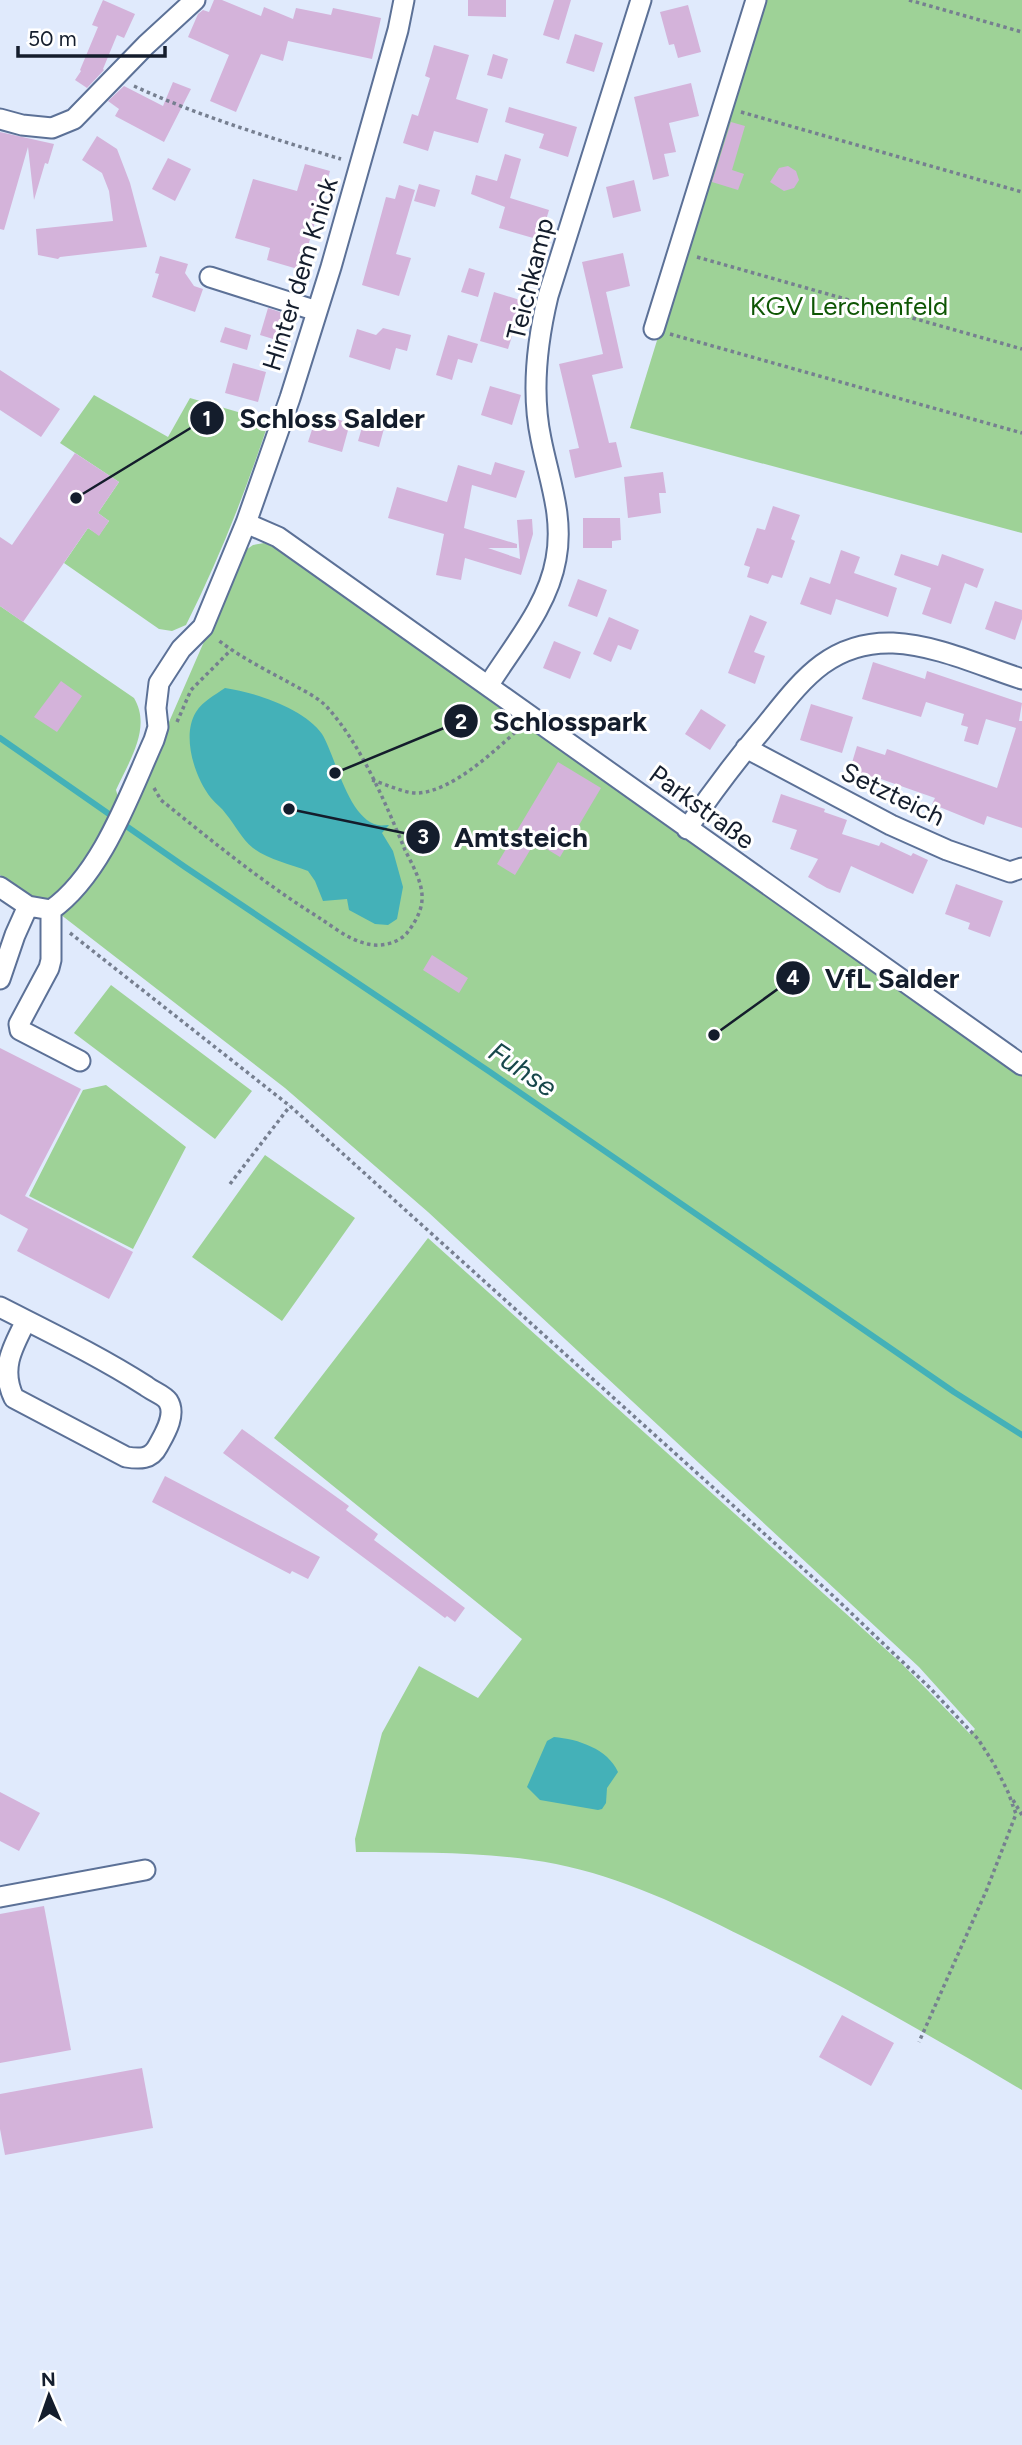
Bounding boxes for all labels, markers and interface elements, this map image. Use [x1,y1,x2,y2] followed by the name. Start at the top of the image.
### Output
[18,14,164,58] scale bar
[28,26,77,51] text: 50 m
[255,173,345,374] street label: Hinter dem Knick
[499,215,561,343] street label: Teichkamp
[750,290,948,322] park label: KGV Lerchenfeld
[190,394,438,443] callout: Schloss Salder
[239,401,425,435] text: Schloss Salder
[203,406,211,431] text: 1
[444,697,661,746] callout: Schlosspark
[493,704,647,738] text: Schlosspark
[455,709,467,734] text: 2
[836,755,950,833] street label: Setzteich
[643,758,761,856] street label: Parkstraße
[405,813,602,862] callout: Amtsteich
[454,820,588,854] text: Amtsteich
[417,824,429,849] text: 3
[776,953,973,1002] callout: VfL Salder
[825,961,960,995] text: VfL Salder
[786,965,800,990] text: 4
[483,1034,563,1104] water label: Fuhse
[14,2361,84,2431] north arrow
[41,2368,56,2391] text: N

